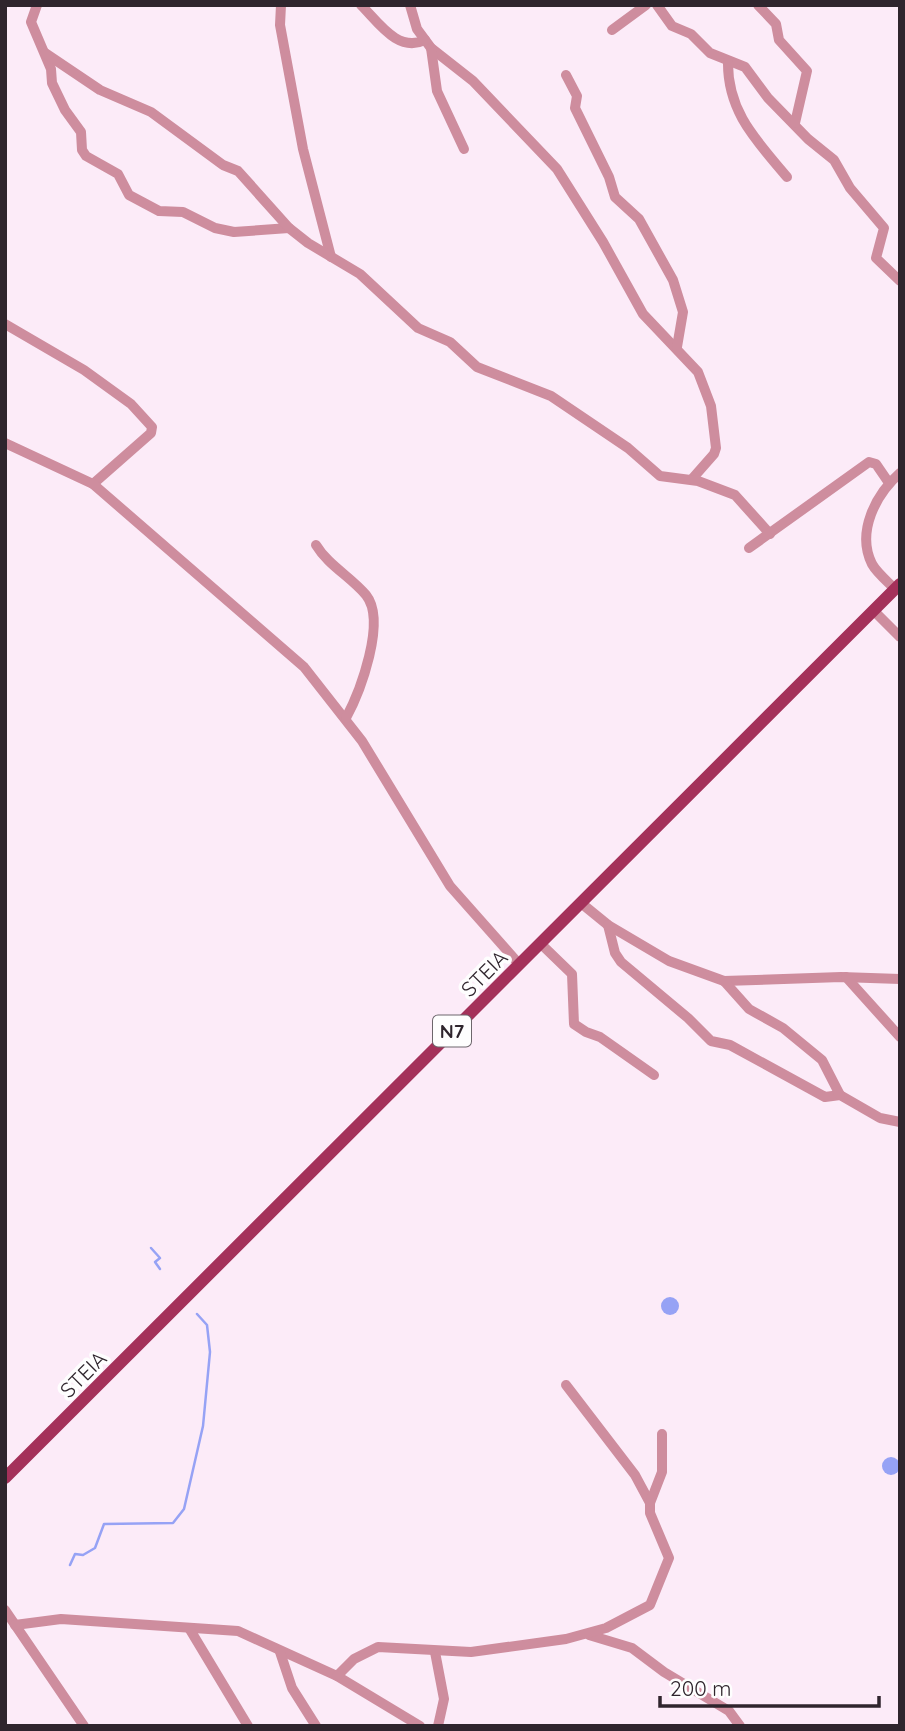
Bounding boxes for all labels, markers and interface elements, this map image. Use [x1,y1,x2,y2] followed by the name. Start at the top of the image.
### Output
[455,944,513,1002] street label: STEIA
[433,1015,471,1046] road number: N7
[54,1345,112,1403] street label: STEIA
[660,1664,879,1708] scale bar
[670,1675,732,1701] text: 200 m

